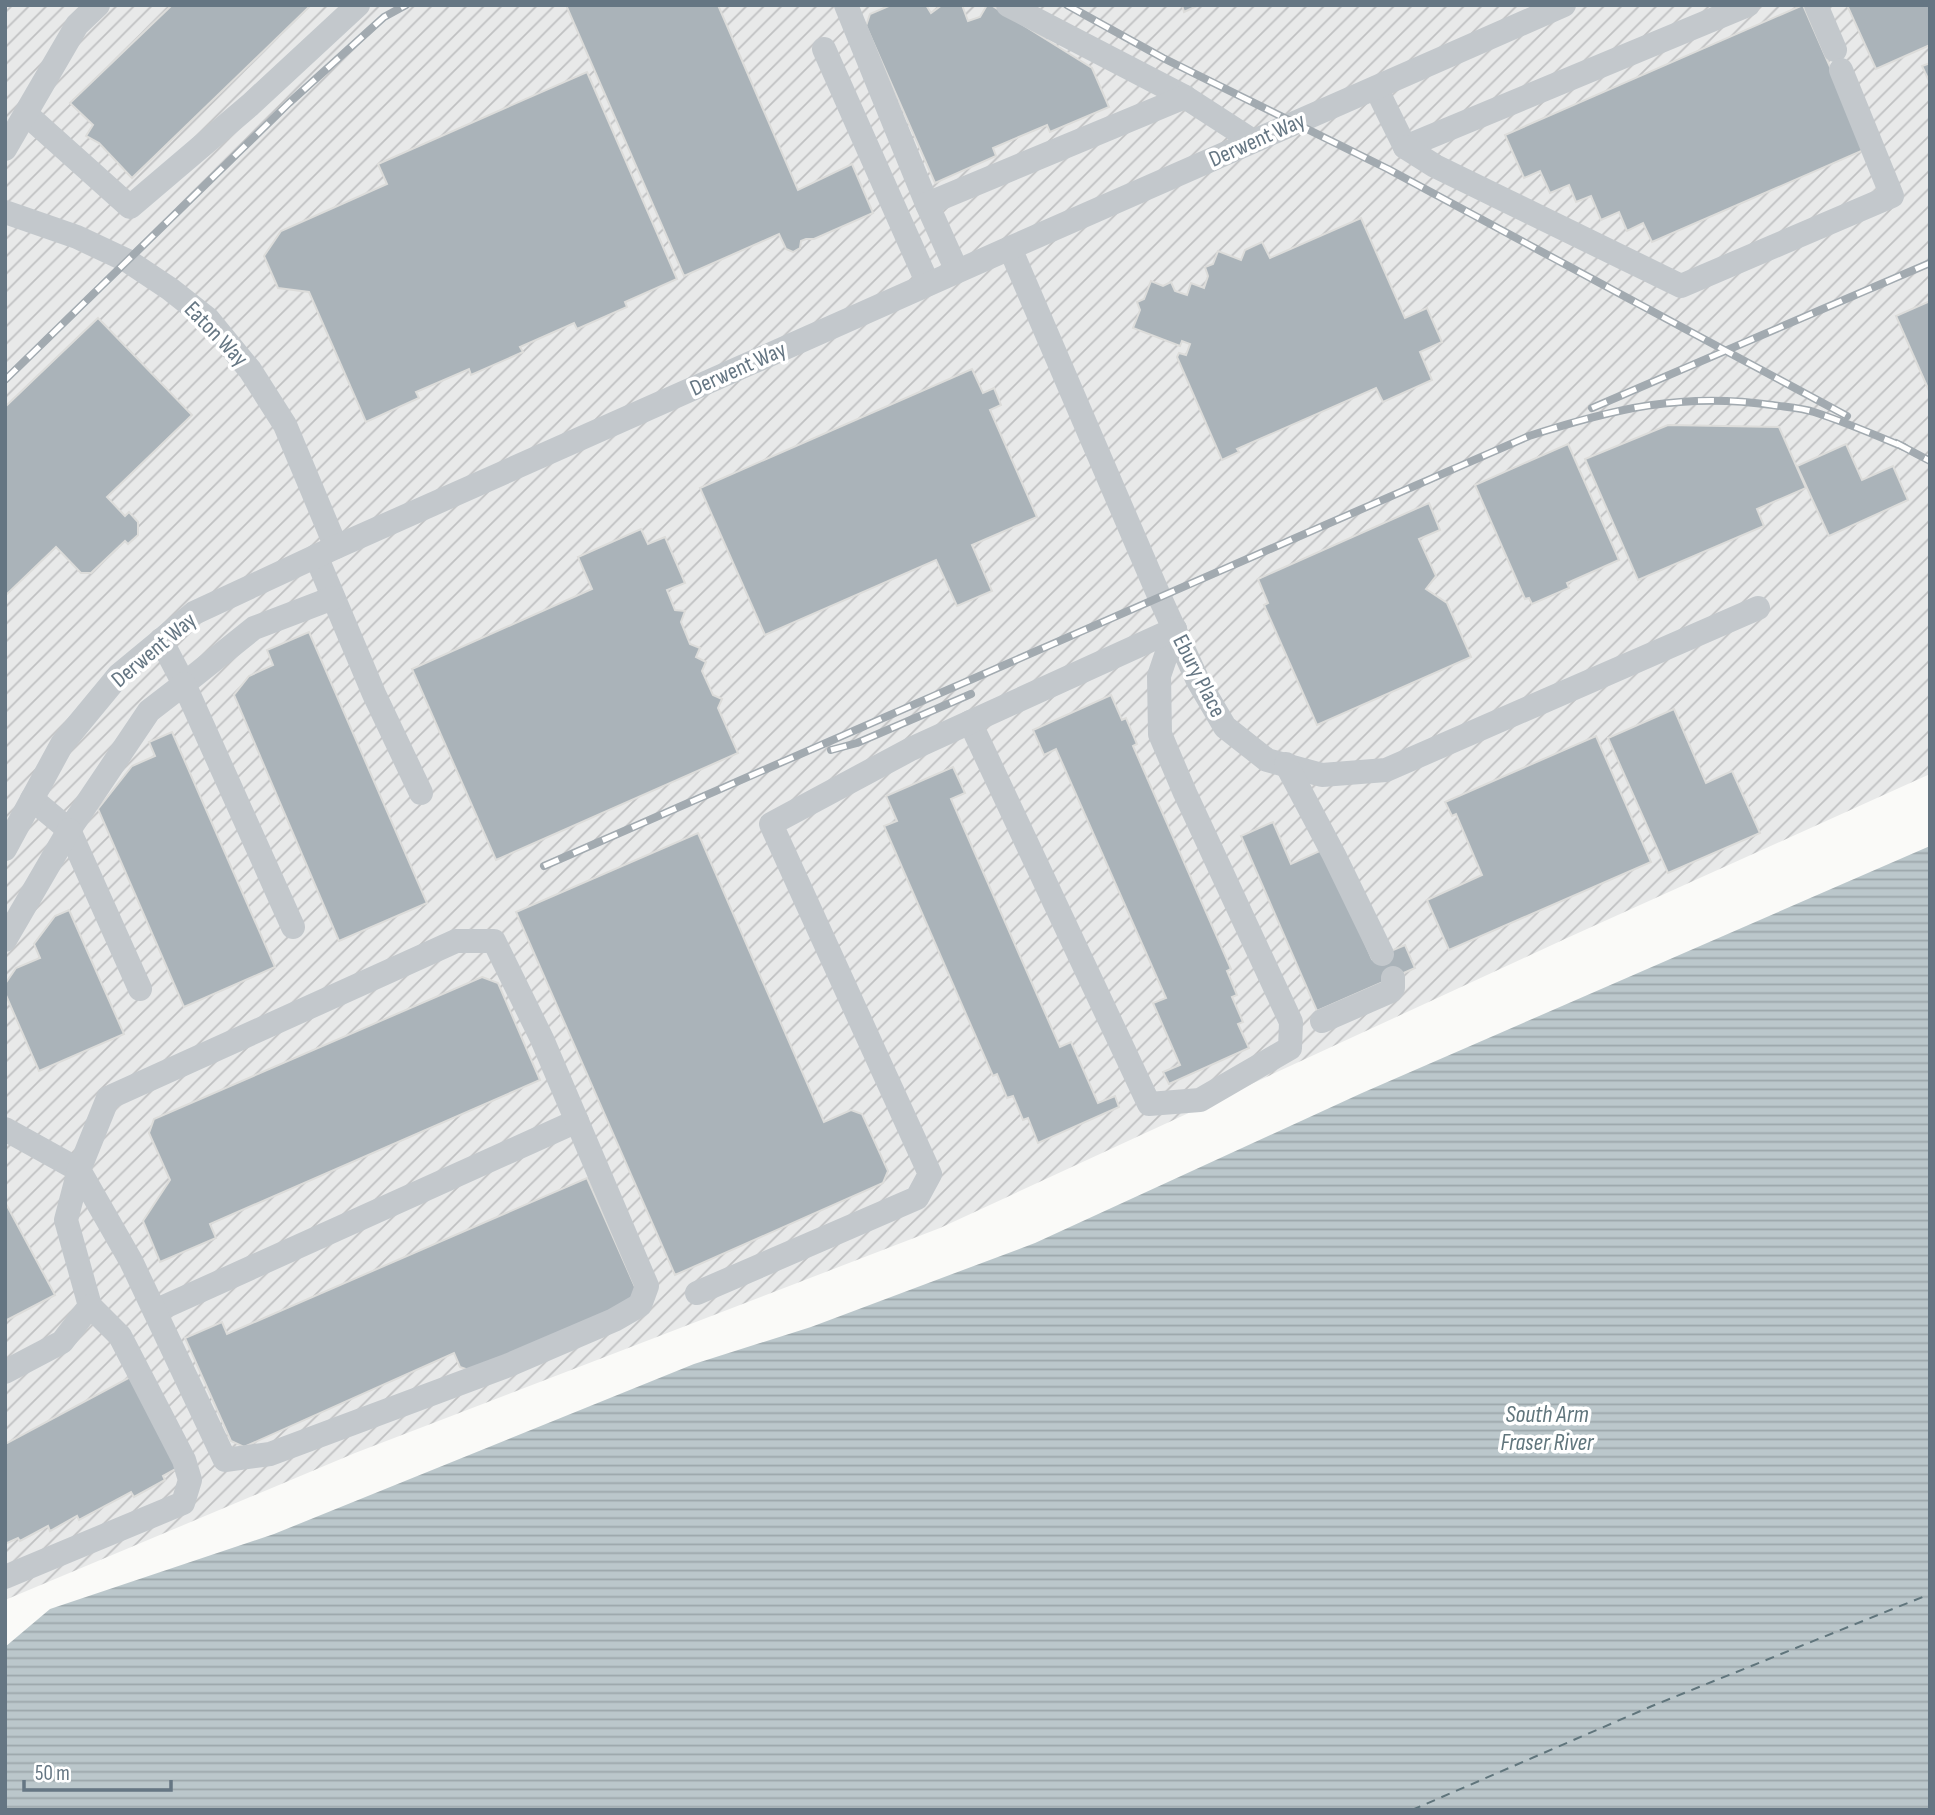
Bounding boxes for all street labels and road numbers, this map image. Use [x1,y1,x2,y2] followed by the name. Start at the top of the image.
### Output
[1205,106,1309,174] street label: Derwent Way
[178,296,254,373] street label: Eaton Way
[686,335,790,403] street label: Derwent Way
[106,606,202,694] street label: Derwent Way
[1166,630,1232,722] street label: Ebury Place

